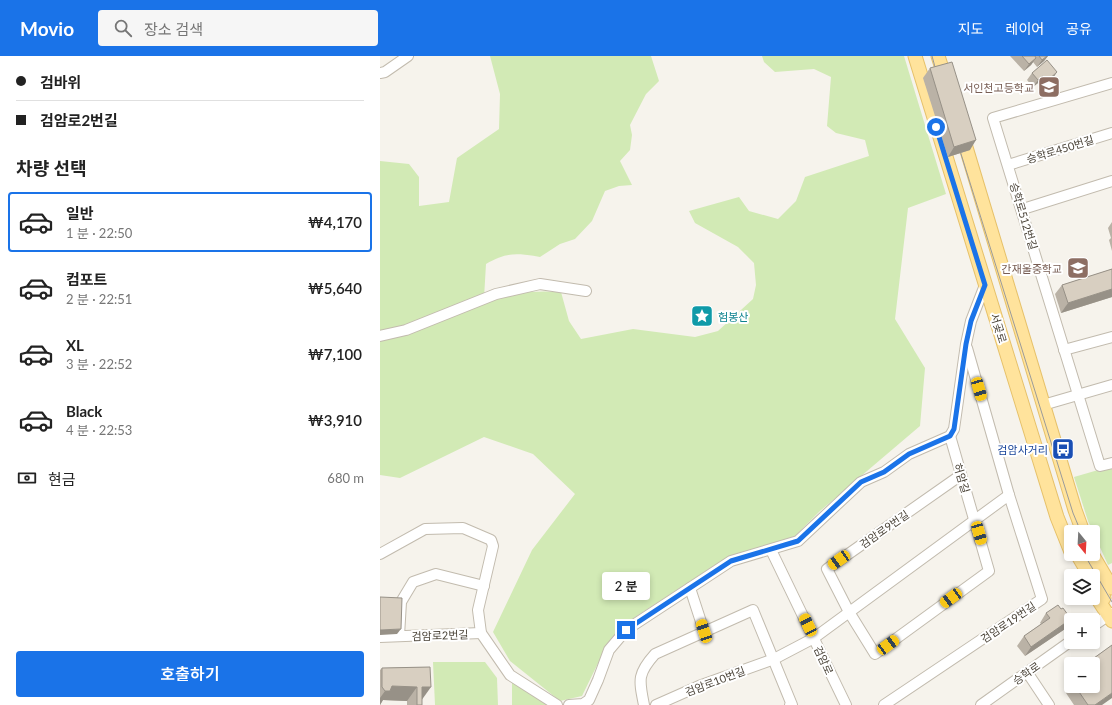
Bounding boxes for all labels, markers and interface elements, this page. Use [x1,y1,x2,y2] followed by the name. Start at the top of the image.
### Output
[98,10,378,46] search box
[20,17,74,40] text: Movio
[112,17,134,39] icon: search
[144,20,203,38] text: 장소 검색
[958,20,984,37] text: 지도
[1006,20,1044,37] text: 레이어
[1066,20,1092,37] text: 공유
[40,73,81,91] text: 검바위
[1036,74,1062,100] school or university icon: 서인천고등학교
[963,81,1034,94] place label: 서인천고등학교
[40,111,118,129] text: 검암로2번길
[927,118,945,136] route start
[1025,133,1095,165] street label: 승학로450번길
[16,157,87,179] text: 차량 선택
[1008,181,1040,251] street label: 승학로512번길
[18,204,54,240] icon: car
[66,204,94,222] text: 일반
[308,213,362,231] text: ₩4,170
[66,225,132,241] text: 1 분 · 22:50
[1065,255,1091,281] school or university icon: 간재울중학교
[1001,262,1062,275] place label: 간재울중학교
[18,270,54,306] icon: car
[66,270,107,288] text: 컴포트
[308,279,362,297] text: ₩5,640
[66,291,132,307] text: 2 분 · 22:51
[689,303,715,329] place icon: 험봉산
[718,310,748,323] place label: 험봉산
[988,312,1010,344] street label: 서곶로
[18,336,54,372] icon: car
[66,336,84,354] text: XL
[308,345,362,363] text: ₩7,100
[66,356,132,372] text: 3 분 · 22:52
[970,376,988,402] car
[18,402,54,438] icon: car
[66,402,102,420] text: Black
[308,411,362,429] text: ₩3,910
[66,422,132,438] text: 4 분 · 22:53
[1050,436,1076,462] bus stop icon: 검암사거리
[997,443,1048,456] place label: 검암사거리
[951,462,973,494] street label: 허암길
[16,467,38,489] icon: cash
[48,470,76,488] text: 현금
[327,470,364,486] text: 680 m
[857,507,911,551] street label: 검암로9번길
[970,520,988,546] car
[1064,525,1100,561] north arrow
[1064,525,1100,693] map controls
[826,548,852,572] car
[1064,569,1100,605] button: layers
[602,572,650,600] callout: 2 분
[615,578,637,594] text: 2 분
[938,586,964,610] car
[978,599,1038,645] street label: 검암로19번길
[797,612,819,638] car
[1064,613,1100,649] button: +
[695,618,713,644] car
[617,621,635,639] route end
[411,628,469,642] street label: 검암로2번길
[875,633,901,657] car
[812,643,836,677] street label: 검암로
[16,651,364,697] button: 호출하기
[1064,657,1100,693] button: −
[1010,659,1042,687] street label: 승학로
[683,664,747,698] street label: 검암로10번길

